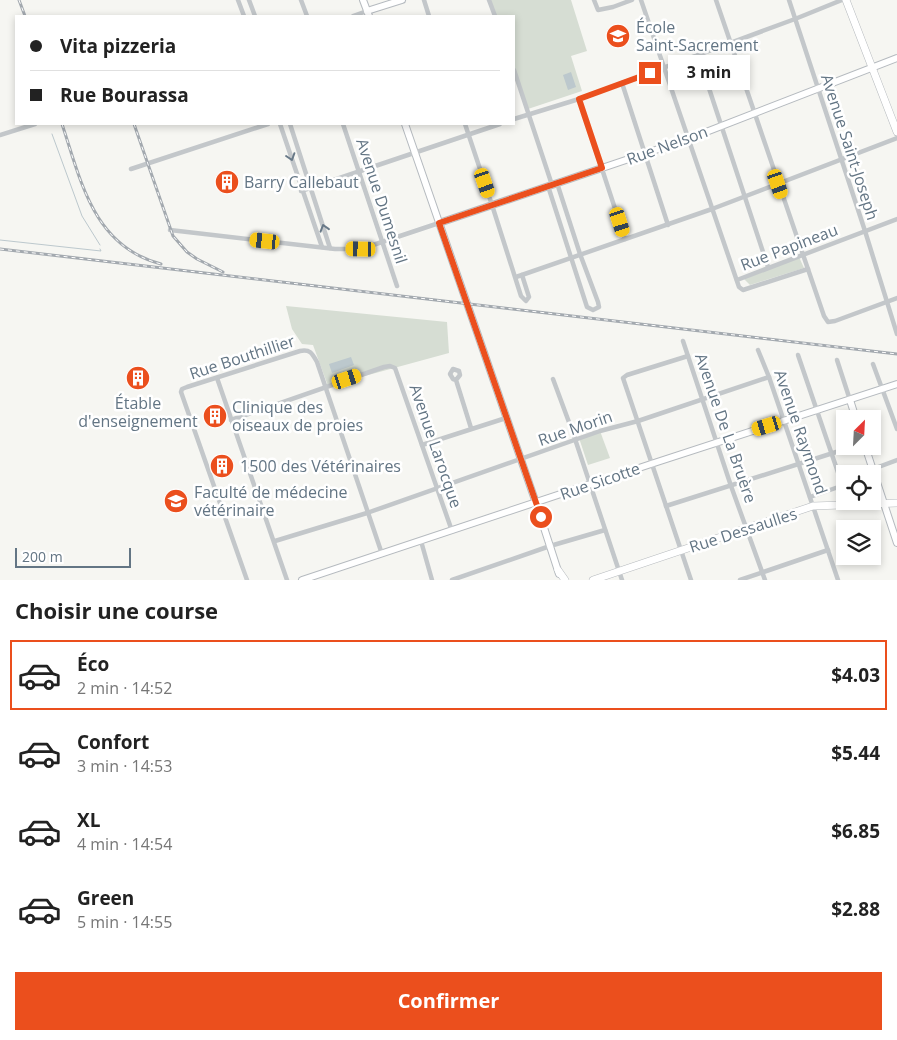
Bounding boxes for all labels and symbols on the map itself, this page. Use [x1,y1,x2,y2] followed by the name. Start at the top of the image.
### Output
[636,16,759,56] place label: École Saint-Sacrement
[605,23,631,49] school or university icon: École Saint-Sacrement
[668,56,750,90] callout: 3 min
[639,62,661,84] route end
[816,71,884,223] street label: Avenue Saint-Joseph
[623,120,711,170] street label: Rue Nelson
[351,135,413,267] street label: Avenue Dumesnil
[285,152,295,161] one-way arrow
[473,166,496,200] car
[766,167,789,201] car
[214,169,240,195] building icon: Barry Callebaut
[244,171,359,193] place label: Barry Callebaut
[608,205,631,239] car
[737,218,841,276] street label: Rue Papineau
[320,224,330,233] one-way arrow
[249,232,280,250] car
[345,241,376,257] car
[186,329,298,384] street label: Rue Bouthillier
[690,350,762,506] street label: Avenue De La Bruère
[125,365,151,391] building icon: Étable d'enseignement
[330,367,363,391] car
[769,367,833,497] street label: Avenue Raymond
[405,381,467,511] street label: Avenue Larocque
[78,392,198,432] place label: Étable d'enseignement
[232,396,363,436] place label: Clinique des oiseaux de proies
[202,403,228,429] building icon: Clinique des oiseaux de proies
[535,405,615,451] street label: Rue Morin
[836,410,881,455] north arrow
[750,414,783,438] car
[209,453,235,479] building icon: 1500 des Vétérinaires
[240,455,401,477] place label: 1500 des Vétérinaires
[557,457,643,505] street label: Rue Sicotte
[194,481,348,521] place label: Faculté de médecine vétérinaire
[163,488,189,514] school or university icon: Faculté de médecine vétérinaire
[686,502,800,558] street label: Rue Dessaulles
[530,506,552,528] route start
[15,545,131,568] scale bar

